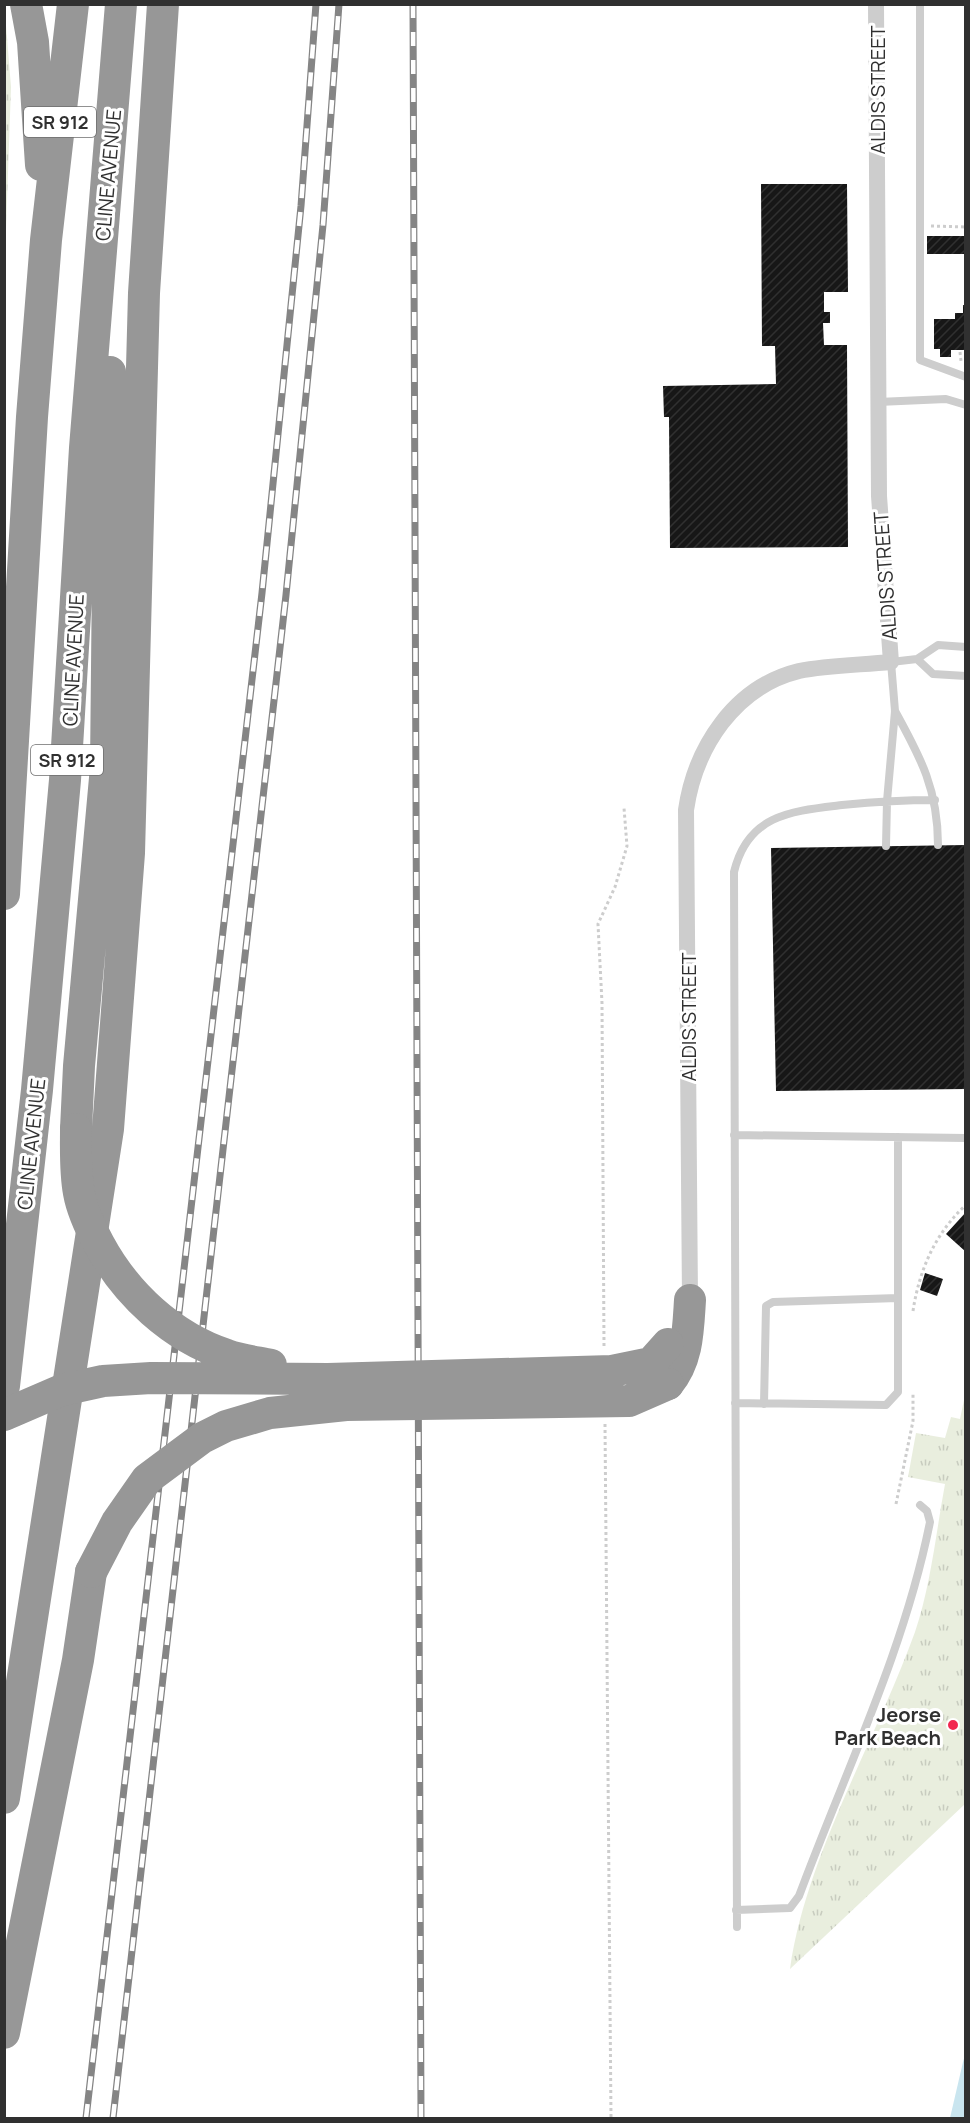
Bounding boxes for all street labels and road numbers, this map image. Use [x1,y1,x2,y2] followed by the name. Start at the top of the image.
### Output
[864,25,891,154] street label: ALDIS STREET
[24,107,96,137] road number: SR 912
[89,108,127,242] street label: CLINE AVENUE
[867,511,903,641] street label: ALDIS STREET
[56,593,90,727] street label: CLINE AVENUE
[31,745,103,775] road number: SR 912
[675,952,702,1081] street label: ALDIS STREET
[11,1077,51,1211] street label: CLINE AVENUE

